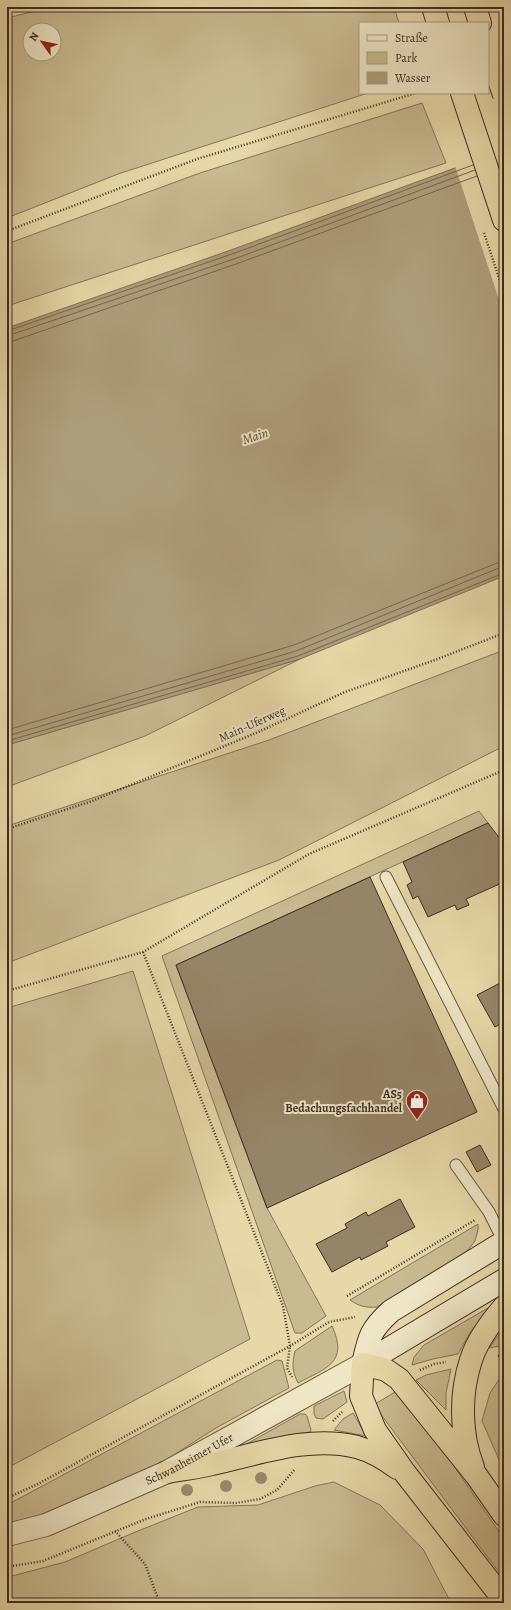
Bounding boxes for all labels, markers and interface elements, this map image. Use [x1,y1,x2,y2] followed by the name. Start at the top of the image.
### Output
[22,22,62,62] north arrow
[359,22,489,94] legend
[26,29,43,44] text: N
[395,30,428,46] text: Straße
[395,50,418,66] text: Park
[394,70,431,86] text: Wasser
[240,424,270,448] water label: Main
[216,702,288,746] street label: Main-Uferweg
[285,1086,403,1116] place label: AS5 Bedachungsfachhandel
[404,1088,430,1121] shop icon: AS5 Bedachungsfachhandel
[143,1429,236,1489] street label: Schwanheimer Ufer

